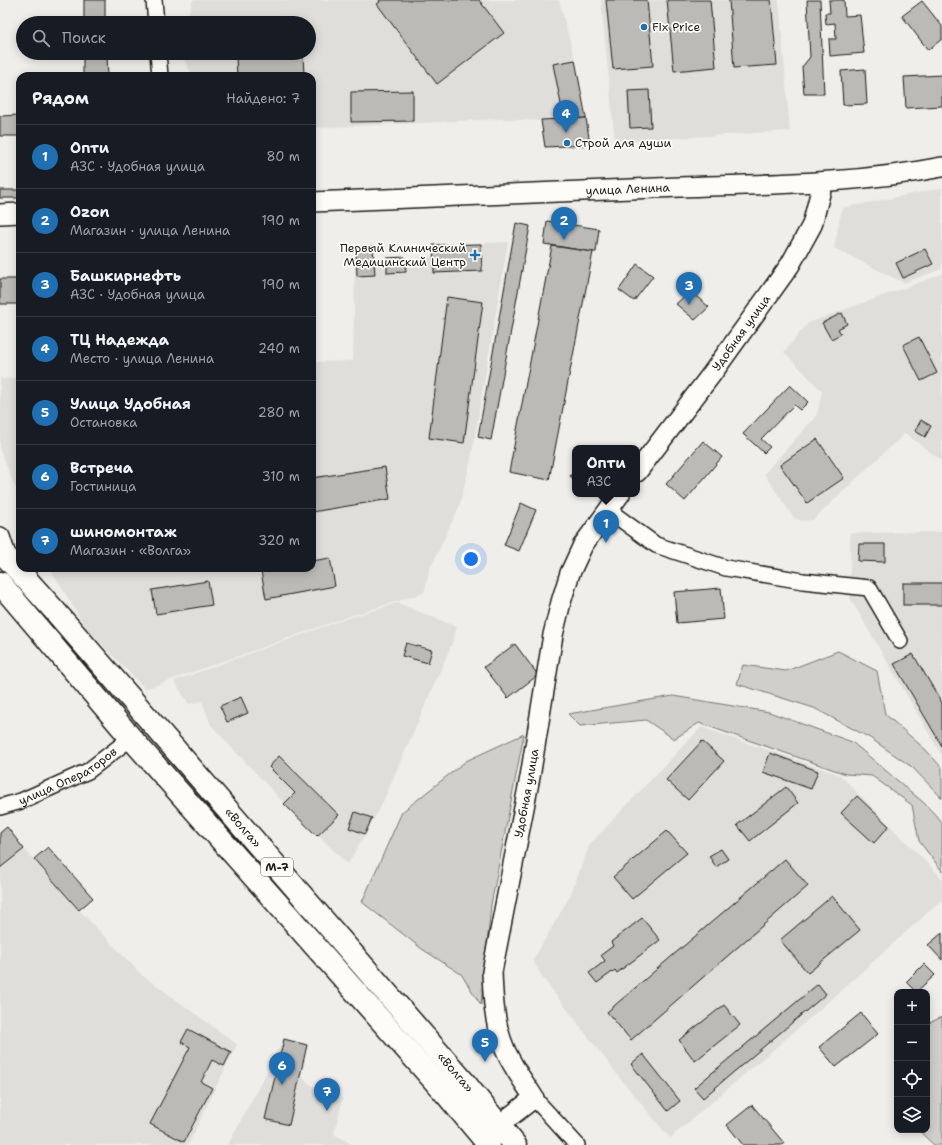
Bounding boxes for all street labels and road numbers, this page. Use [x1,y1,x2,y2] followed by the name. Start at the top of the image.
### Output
[585,179,671,199] street label: улица Ленина
[709,291,774,374] street label: Удобная улица
[16,744,120,809] street label: улица Операторов
[510,747,543,839] street label: Удобная улица
[221,804,265,851] street label: «Волга»
[261,858,293,876] road number: М-7
[434,1049,477,1096] street label: «Волга»

